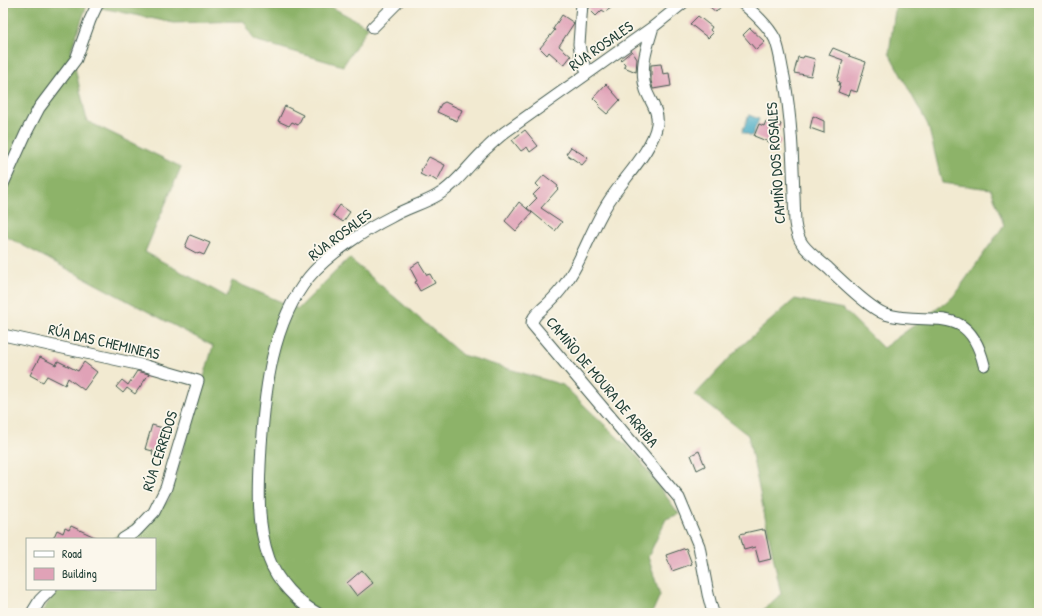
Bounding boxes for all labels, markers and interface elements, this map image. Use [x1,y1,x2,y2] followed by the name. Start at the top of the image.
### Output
[564,16,637,75] street label: RÚA ROSALES
[761,101,790,225] street label: CAMIÑO DOS ROSALES
[304,204,376,265] street label: RÚA ROSALES
[541,312,664,452] street label: CAMIÑO DE MOURA DE ARRIBA
[46,318,162,365] street label: RÚA DAS CHEMINEAS
[137,408,182,494] street label: RÚA CERREDOS
[26,538,156,590] legend
[62,545,82,562] text: Road
[62,565,97,582] text: Building

